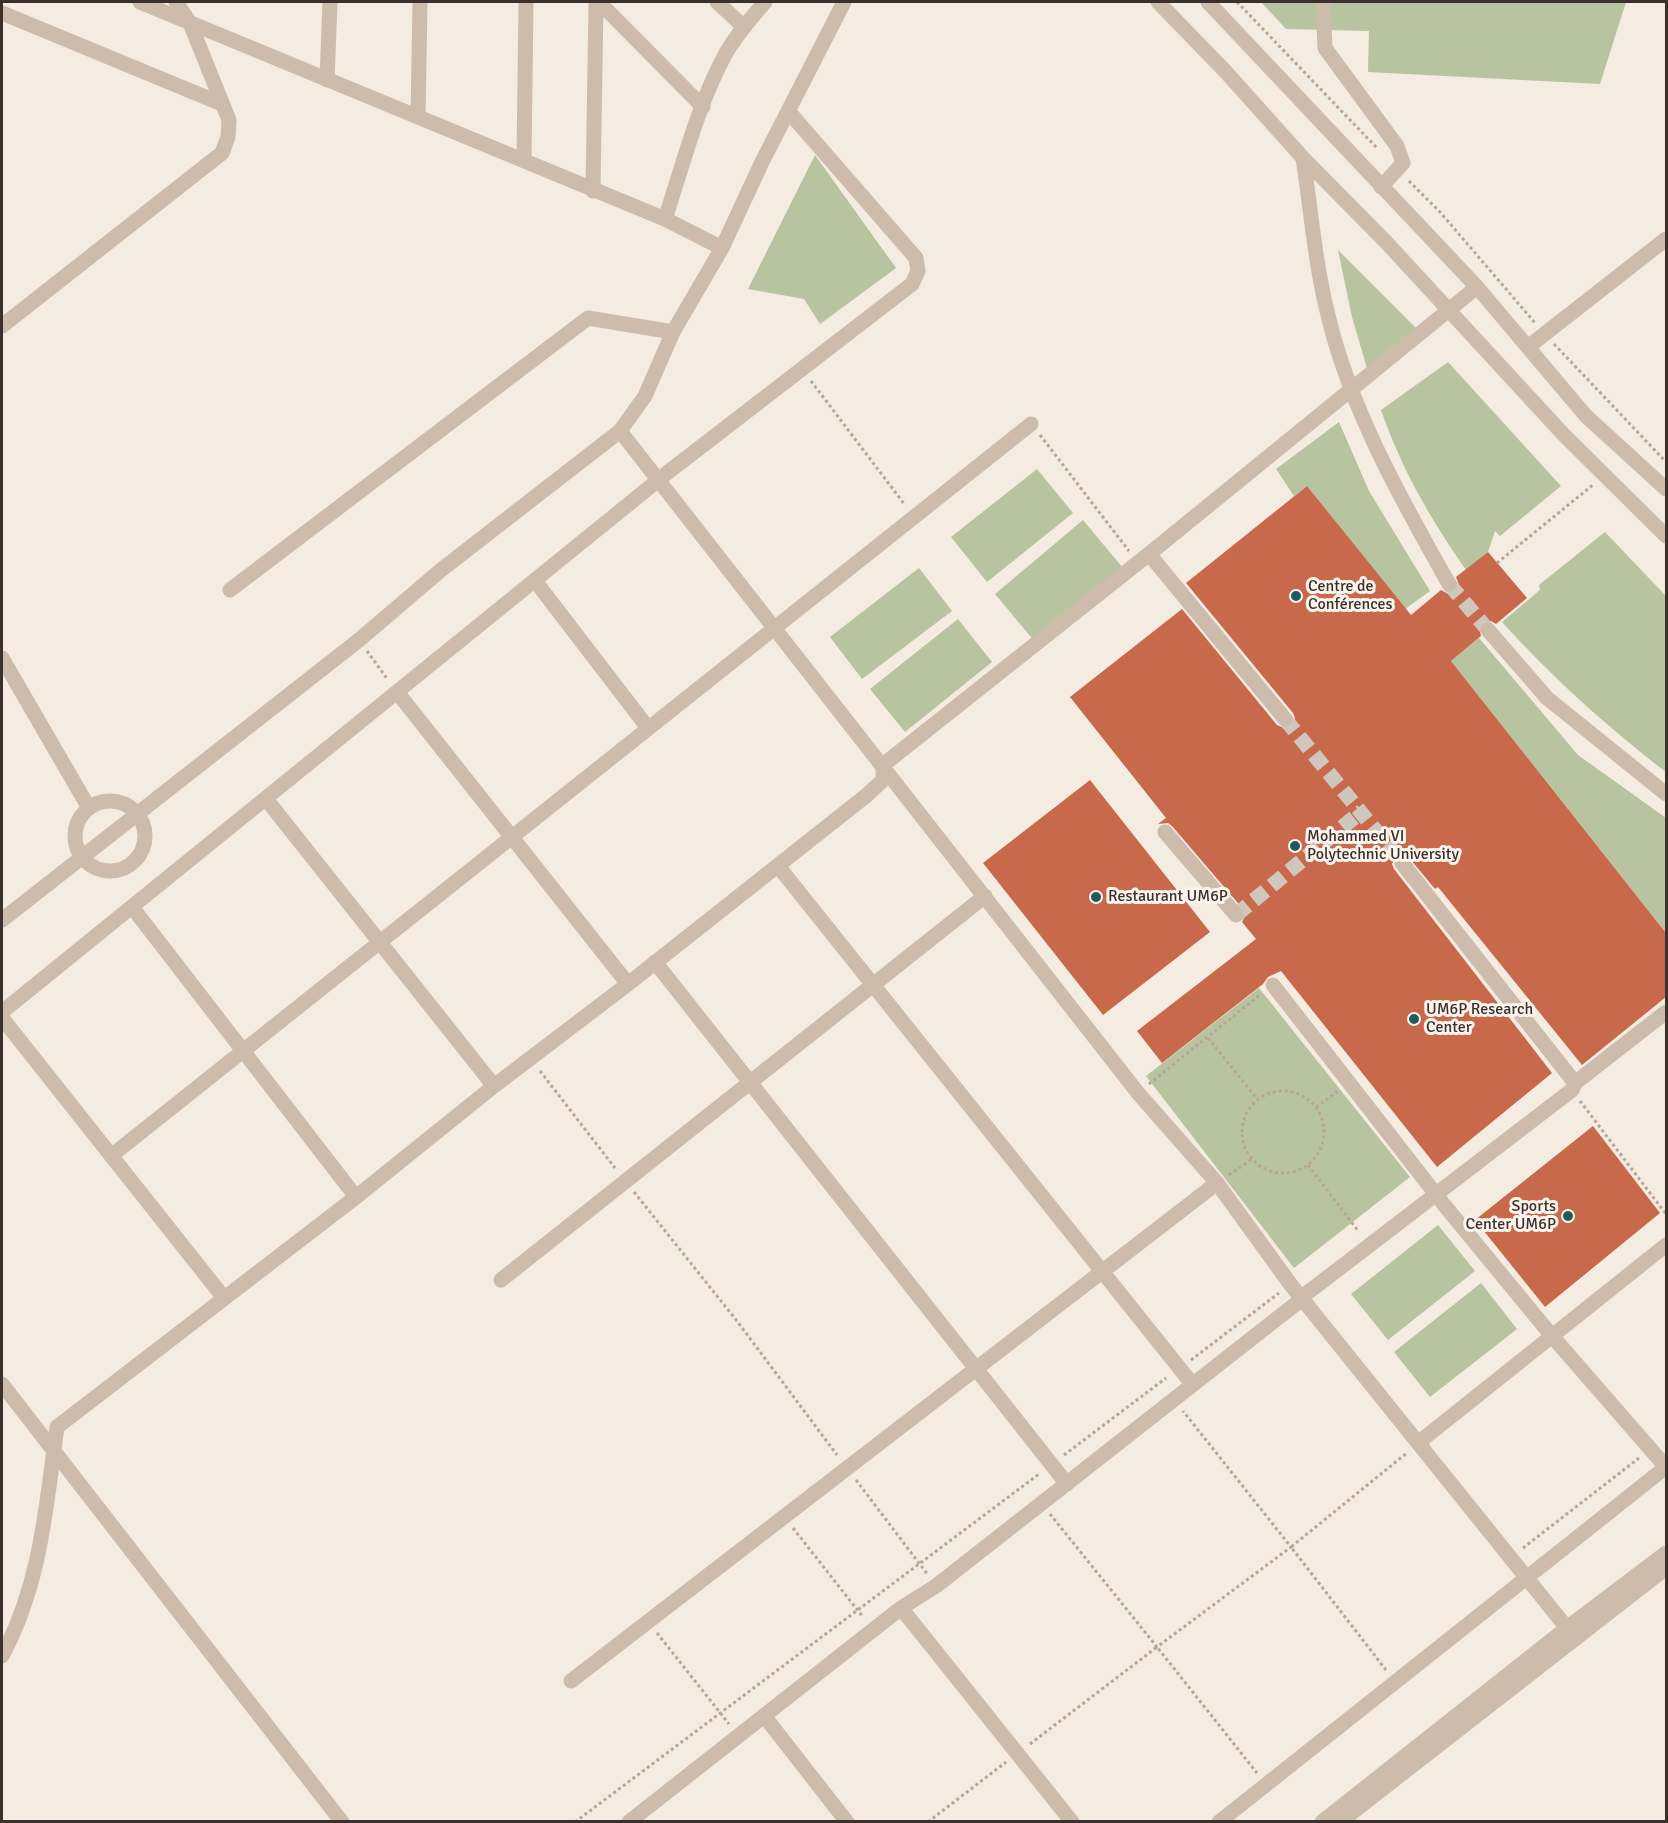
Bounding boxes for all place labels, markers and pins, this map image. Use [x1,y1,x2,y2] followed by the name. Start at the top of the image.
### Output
[1308,577,1393,615] place label: Centre de Conférences
[1289,589,1303,603] marker: Centre de Conférences
[1307,827,1459,865] place label: Mohammed VI Polytechnic University
[1288,839,1302,853] marker: Mohammed VI Polytechnic University
[1108,887,1228,907] place label: Restaurant UM6P
[1089,890,1103,904] marker: Restaurant UM6P
[1426,1000,1533,1038] place label: UM6P Research Center
[1407,1012,1421,1026] marker: UM6P Research Center
[1466,1197,1556,1235] place label: Sports Center UM6P
[1561,1209,1575,1223] marker: Sports Center UM6P

